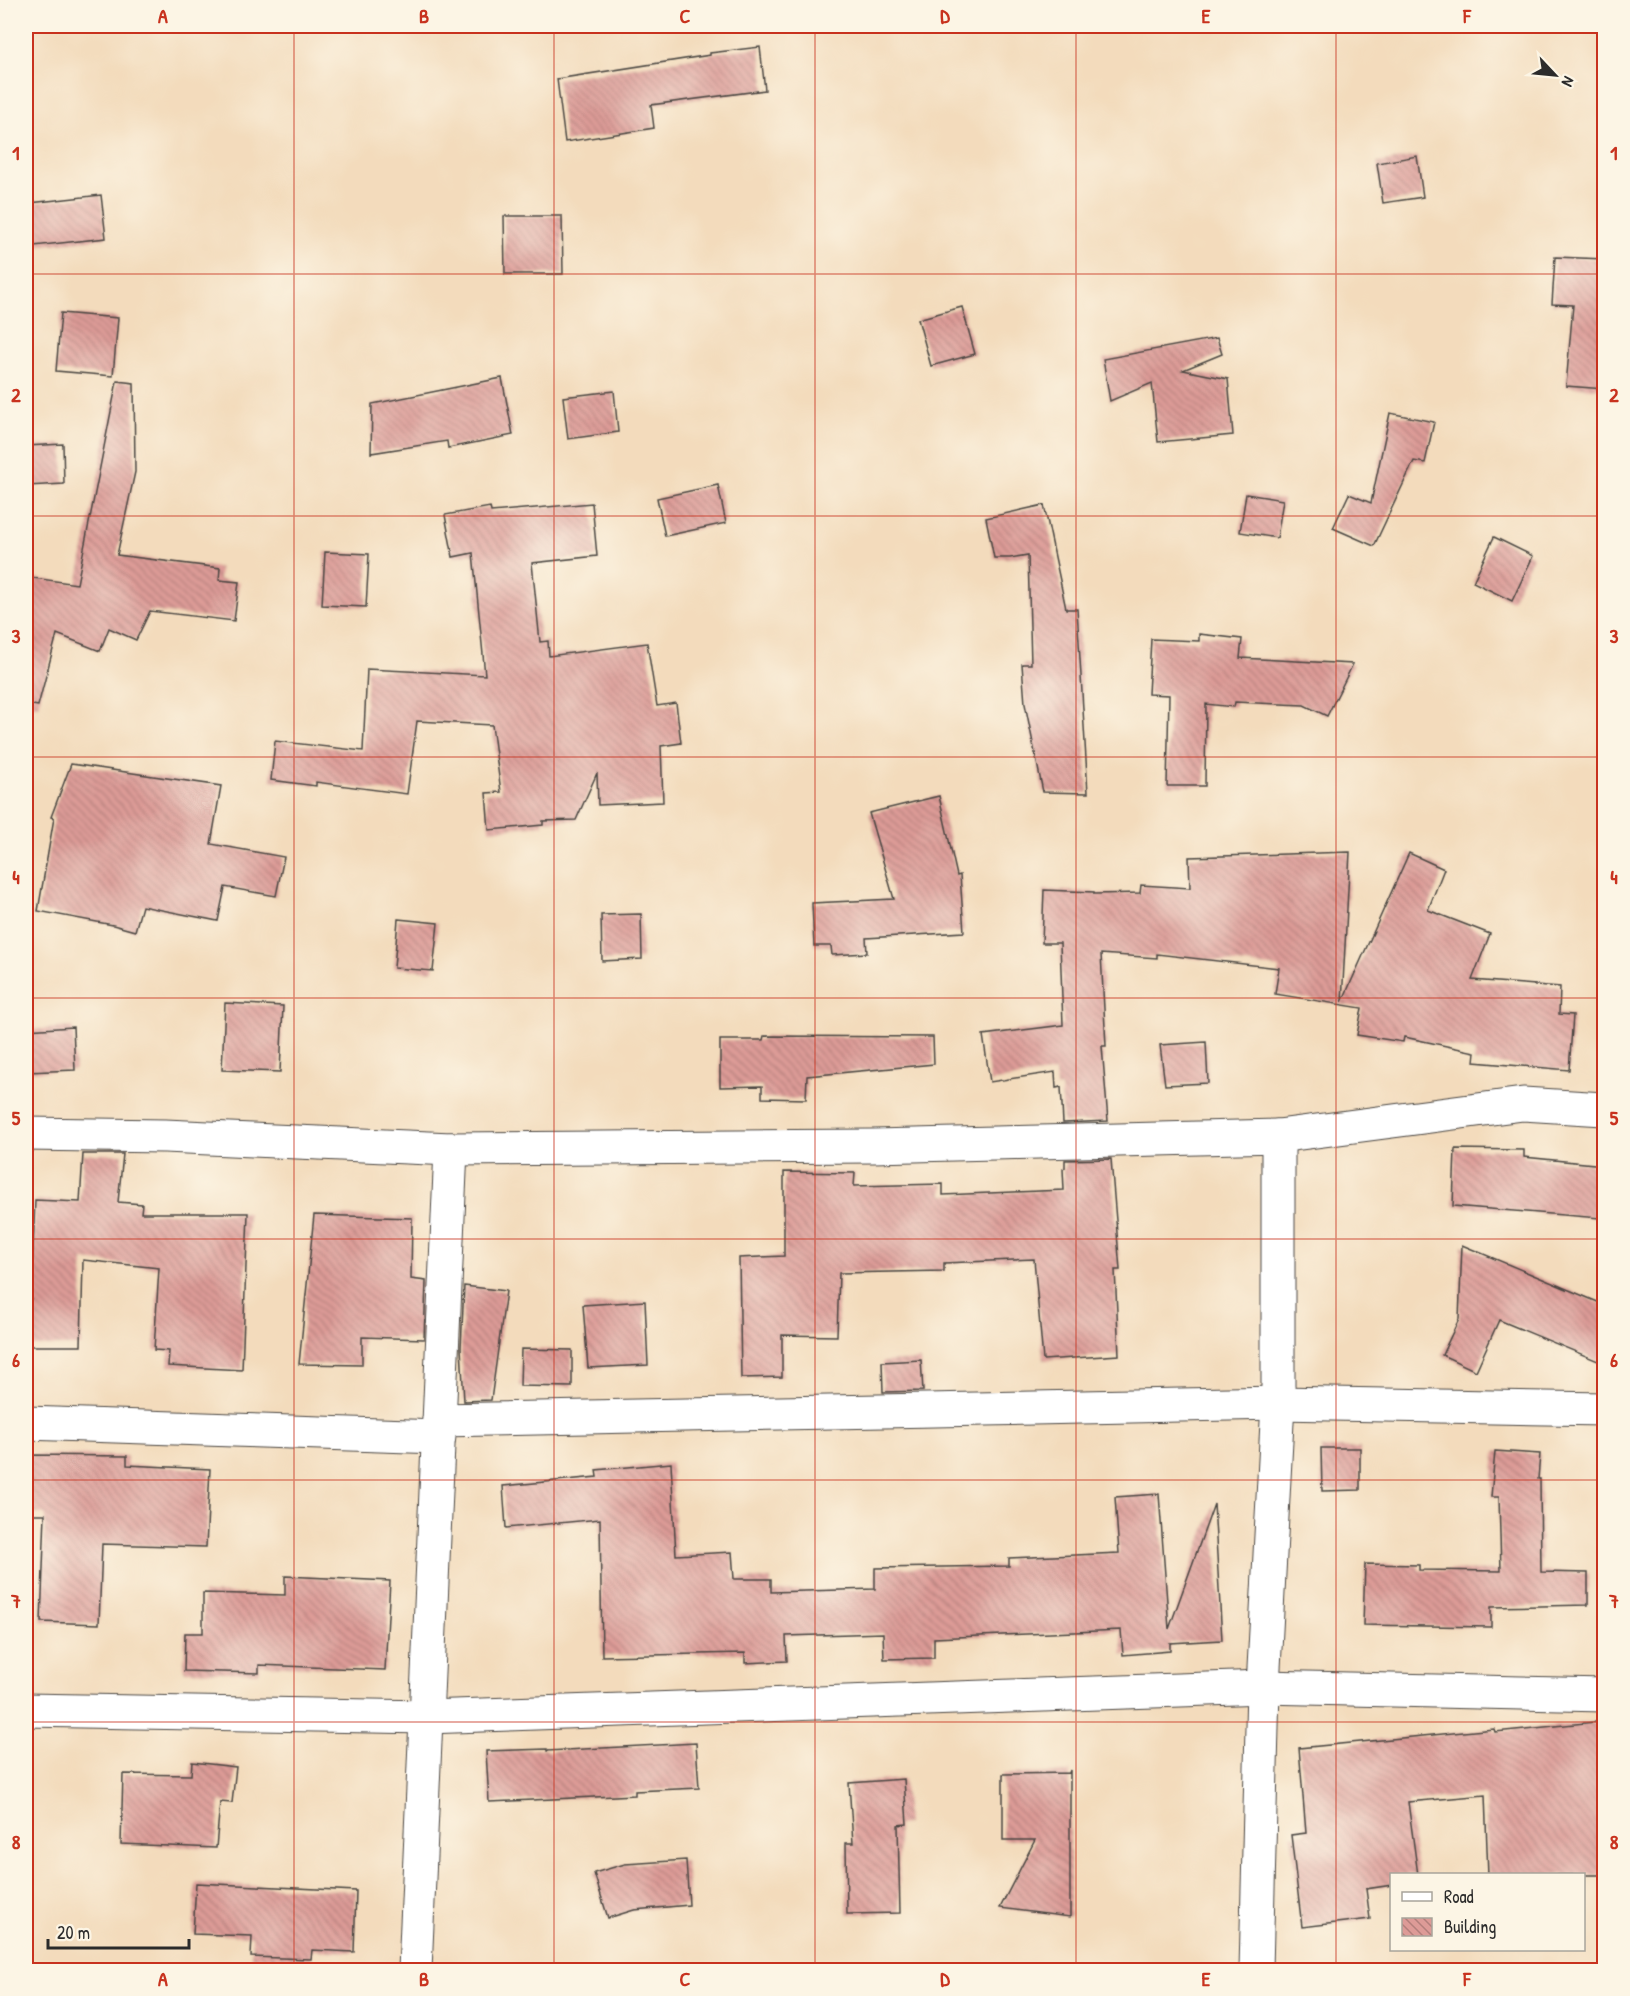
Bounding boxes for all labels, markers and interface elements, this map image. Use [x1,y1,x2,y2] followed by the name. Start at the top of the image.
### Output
[158,2,168,29] text: A
[419,2,429,29] text: B
[680,2,691,29] text: C
[940,2,950,29] text: D
[1202,2,1211,29] text: E
[1462,2,1472,29] text: F
[1525,45,1585,105] north arrow
[1557,73,1580,91] text: N
[12,139,20,166] text: 1
[1610,139,1618,166] text: 1
[11,381,21,408] text: 2
[1609,381,1619,408] text: 2
[12,622,21,649] text: 3
[1610,622,1619,649] text: 3
[12,863,20,890] text: 4
[1610,863,1618,890] text: 4
[12,1104,21,1131] text: 5
[1610,1104,1619,1131] text: 5
[12,1346,20,1373] text: 6
[1610,1346,1618,1373] text: 6
[10,1587,21,1614] text: 7
[1608,1587,1619,1614] text: 7
[12,1828,21,1855] text: 8
[1610,1828,1619,1855] text: 8
[1390,1873,1585,1951] legend
[1444,1884,1474,1909] text: Road
[48,1912,189,1950] scale bar
[1444,1914,1496,1939] text: Building
[57,1920,90,1945] text: 20 m
[158,1965,168,1992] text: A
[419,1965,429,1992] text: B
[680,1965,691,1992] text: C
[940,1965,950,1992] text: D
[1202,1965,1211,1992] text: E
[1462,1965,1472,1992] text: F

